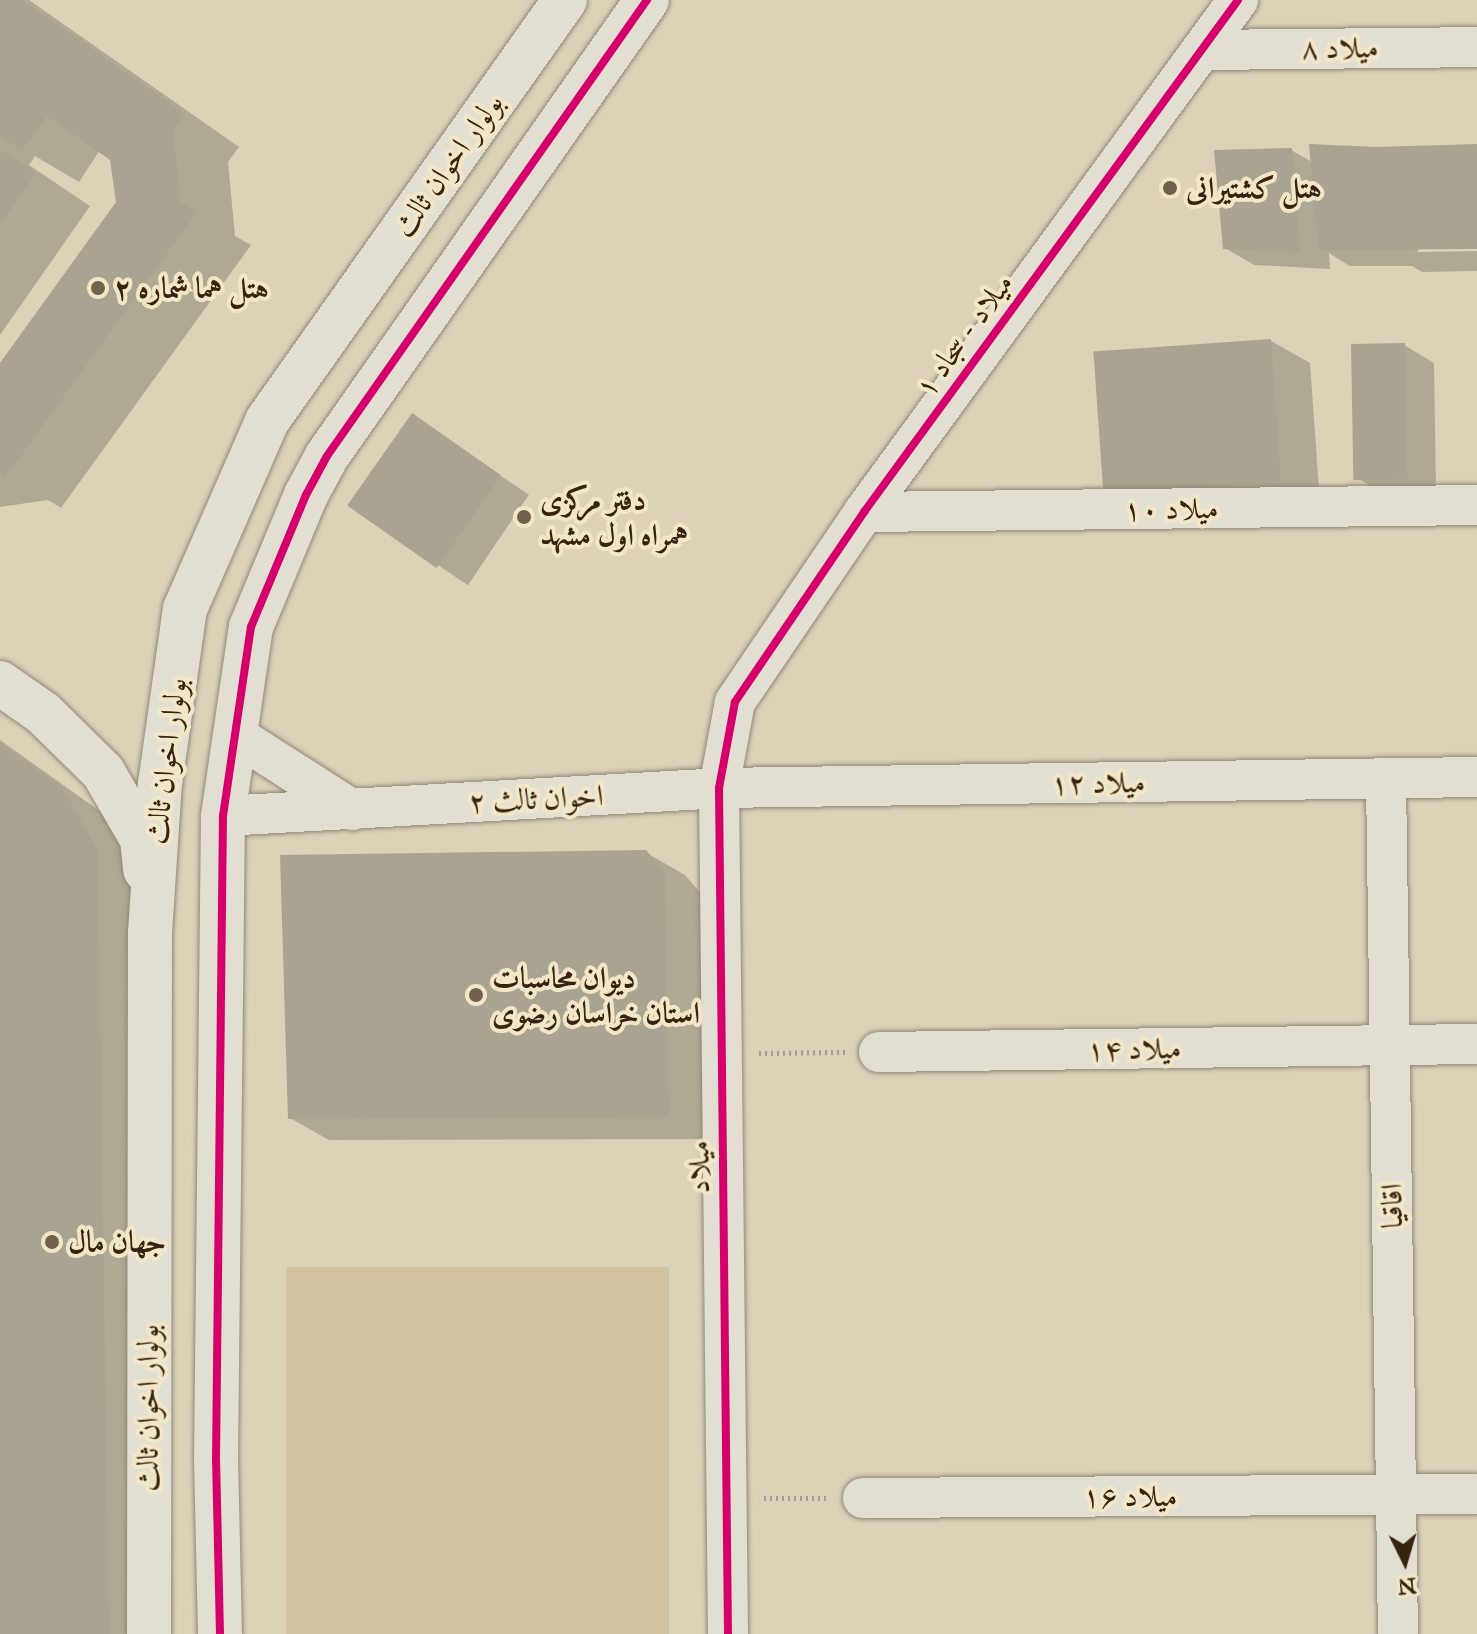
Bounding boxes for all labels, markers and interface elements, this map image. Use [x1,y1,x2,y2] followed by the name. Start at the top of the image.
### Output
[1301,29,1379,67] street label: میلاد ۸
[385,86,511,244] street label: بولوار اخوان ثالث
[1186,170,1322,206] place label: هتل کشتیرانی
[1161,179,1179,197] marker: هتل کشتیرانی
[907,266,1021,404] street label: میلاد - سجاد ۱
[114,270,269,306] place label: هتل هما شماره ۲
[89,279,107,297] marker: هتل هما شماره ۲
[540,482,688,552] place label: دفتر مرکزی همراه اول مشهد
[1123,490,1219,528] street label: میلاد ۱۰
[515,508,533,526] marker: دفتر مرکزی همراه اول مشهد
[138,676,194,846] street label: بولوار اخوان ثالث
[1050,764,1146,802] street label: میلاد ۱۲
[468,777,604,821] street label: اخوان ثالث ۲
[492,960,700,1030] place label: دیوان محاسبات استان خراسان رضوی
[467,986,485,1004] marker: دیوان محاسبات استان خراسان رضوی
[1086,1030,1182,1068] street label: میلاد ۱۴
[681,1140,717,1194] street label: میلاد
[1374,1183,1410,1229] street label: اقاقیا
[68,1224,166,1260] place label: جهان مال
[43,1233,61,1251] marker: جهان مال
[130,1324,166,1492] street label: بولوار اخوان ثالث
[1083,1478,1177,1514] street label: میلاد ۱۶
[1365,1522,1445,1602] north arrow
[1397,1572,1418,1601] text: N

